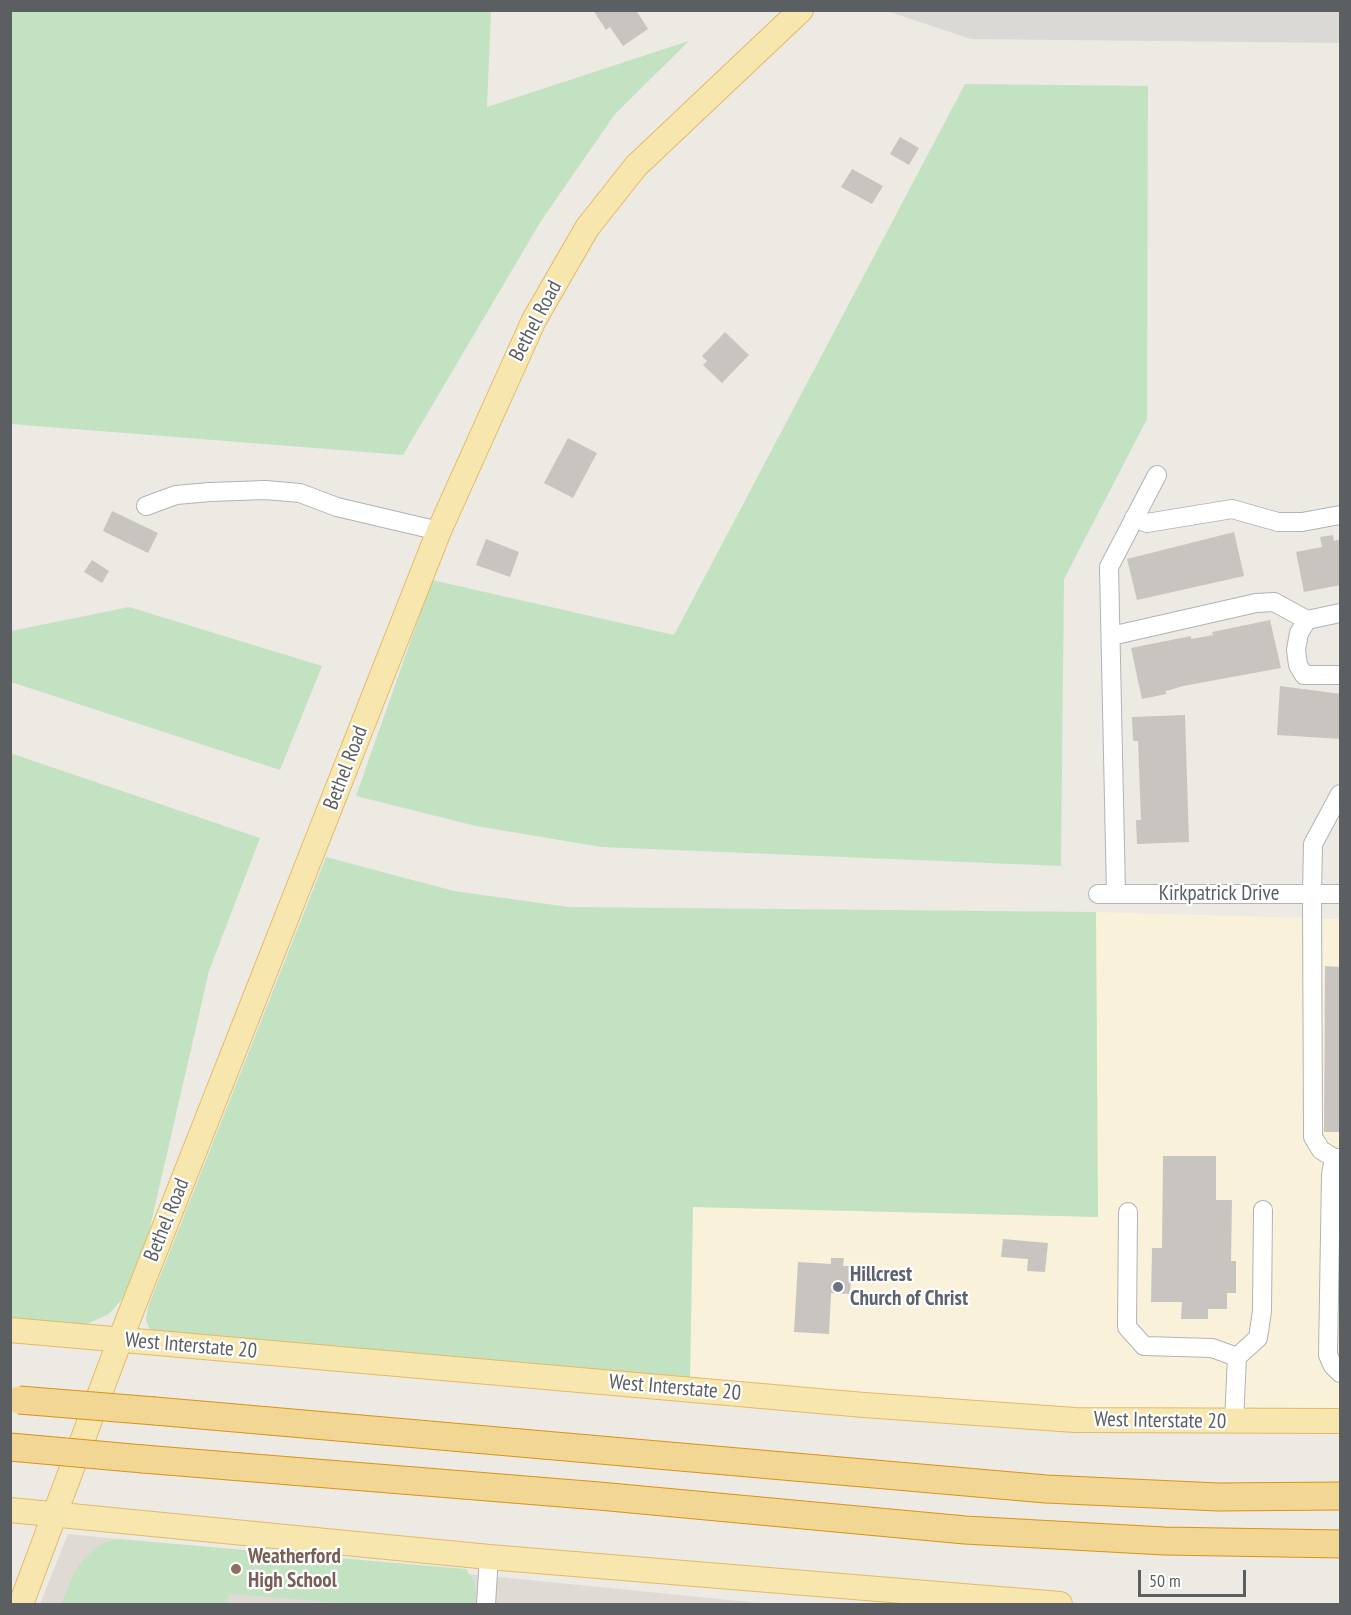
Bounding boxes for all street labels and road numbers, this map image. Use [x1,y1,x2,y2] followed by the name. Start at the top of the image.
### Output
[504,276,568,366] street label: Bethel Road
[319,723,373,813] street label: Bethel Road
[1159,881,1279,907] street label: Kirkpatrick Drive
[139,1175,195,1265] street label: Bethel Road
[124,1328,258,1364] street label: West Interstate 20
[608,1370,742,1406] street label: West Interstate 20
[1094,1407,1226,1435] street label: West Interstate 20

